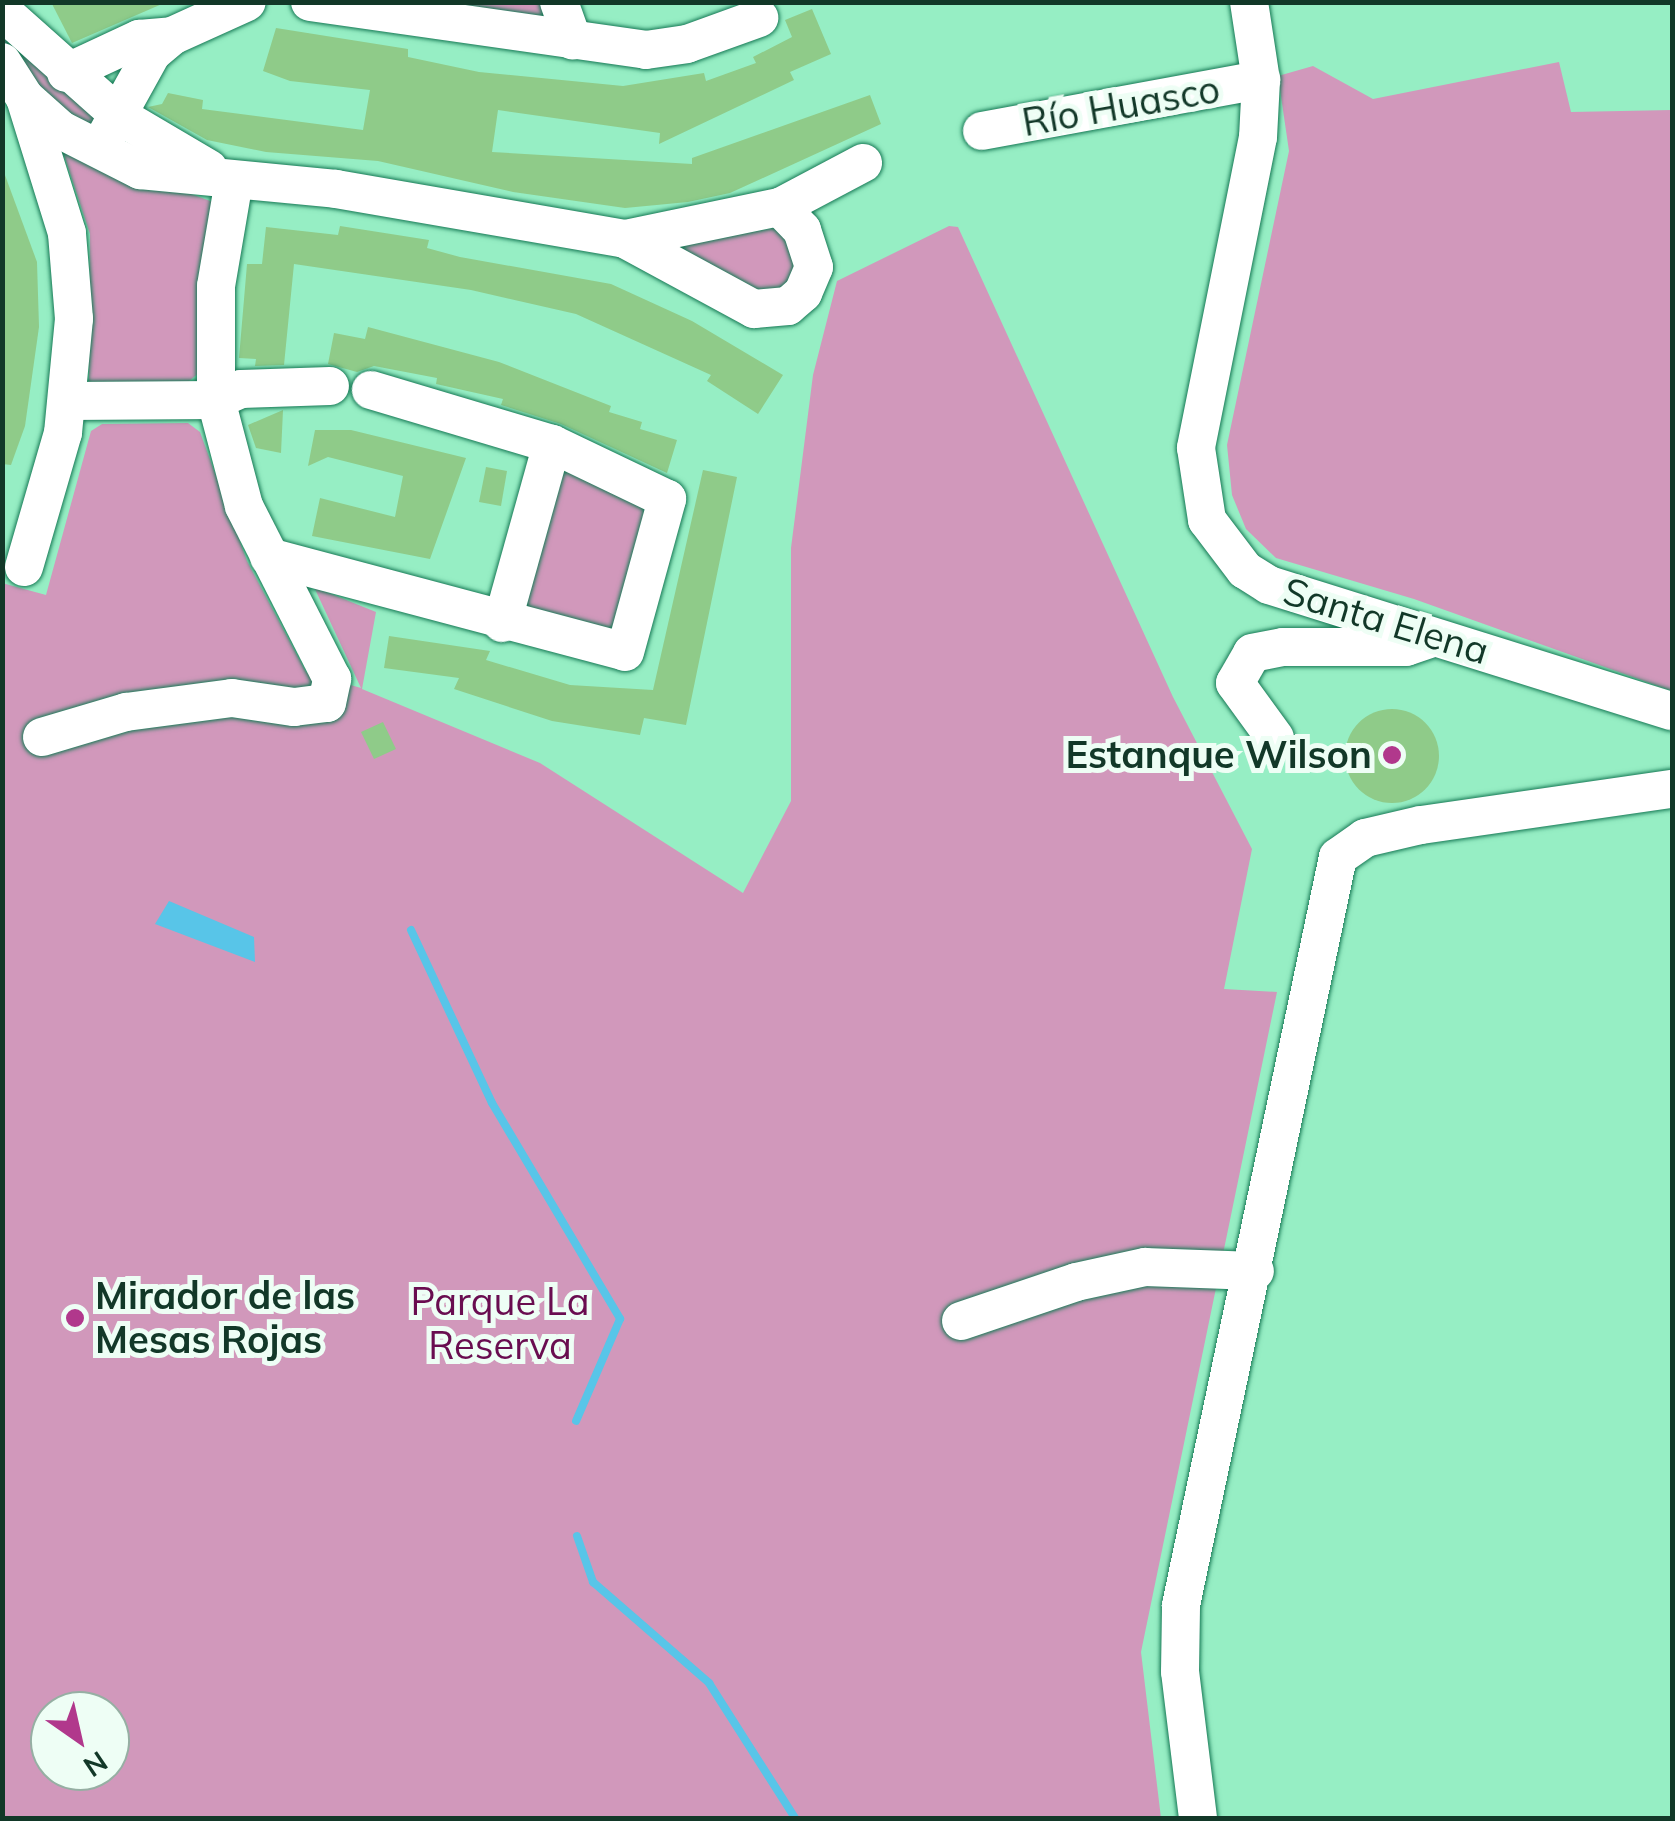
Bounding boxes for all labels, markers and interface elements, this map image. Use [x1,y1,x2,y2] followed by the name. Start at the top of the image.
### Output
[1019,66,1223,146] street label: Río Huasco
[1278,568,1494,674] street label: Santa Elena
[1066,732,1372,778] place label: Estanque Wilson
[1381,744,1403,766] marker: Estanque Wilson
[95,1273,355,1362] place label: Mirador de las Mesas Rojas
[411,1279,589,1368] park label: Parque La Reserva
[64,1307,86,1329] marker: Mirador de las Mesas Rojas
[30,1691,130,1791] north arrow
[77,1744,114,1785] text: N

